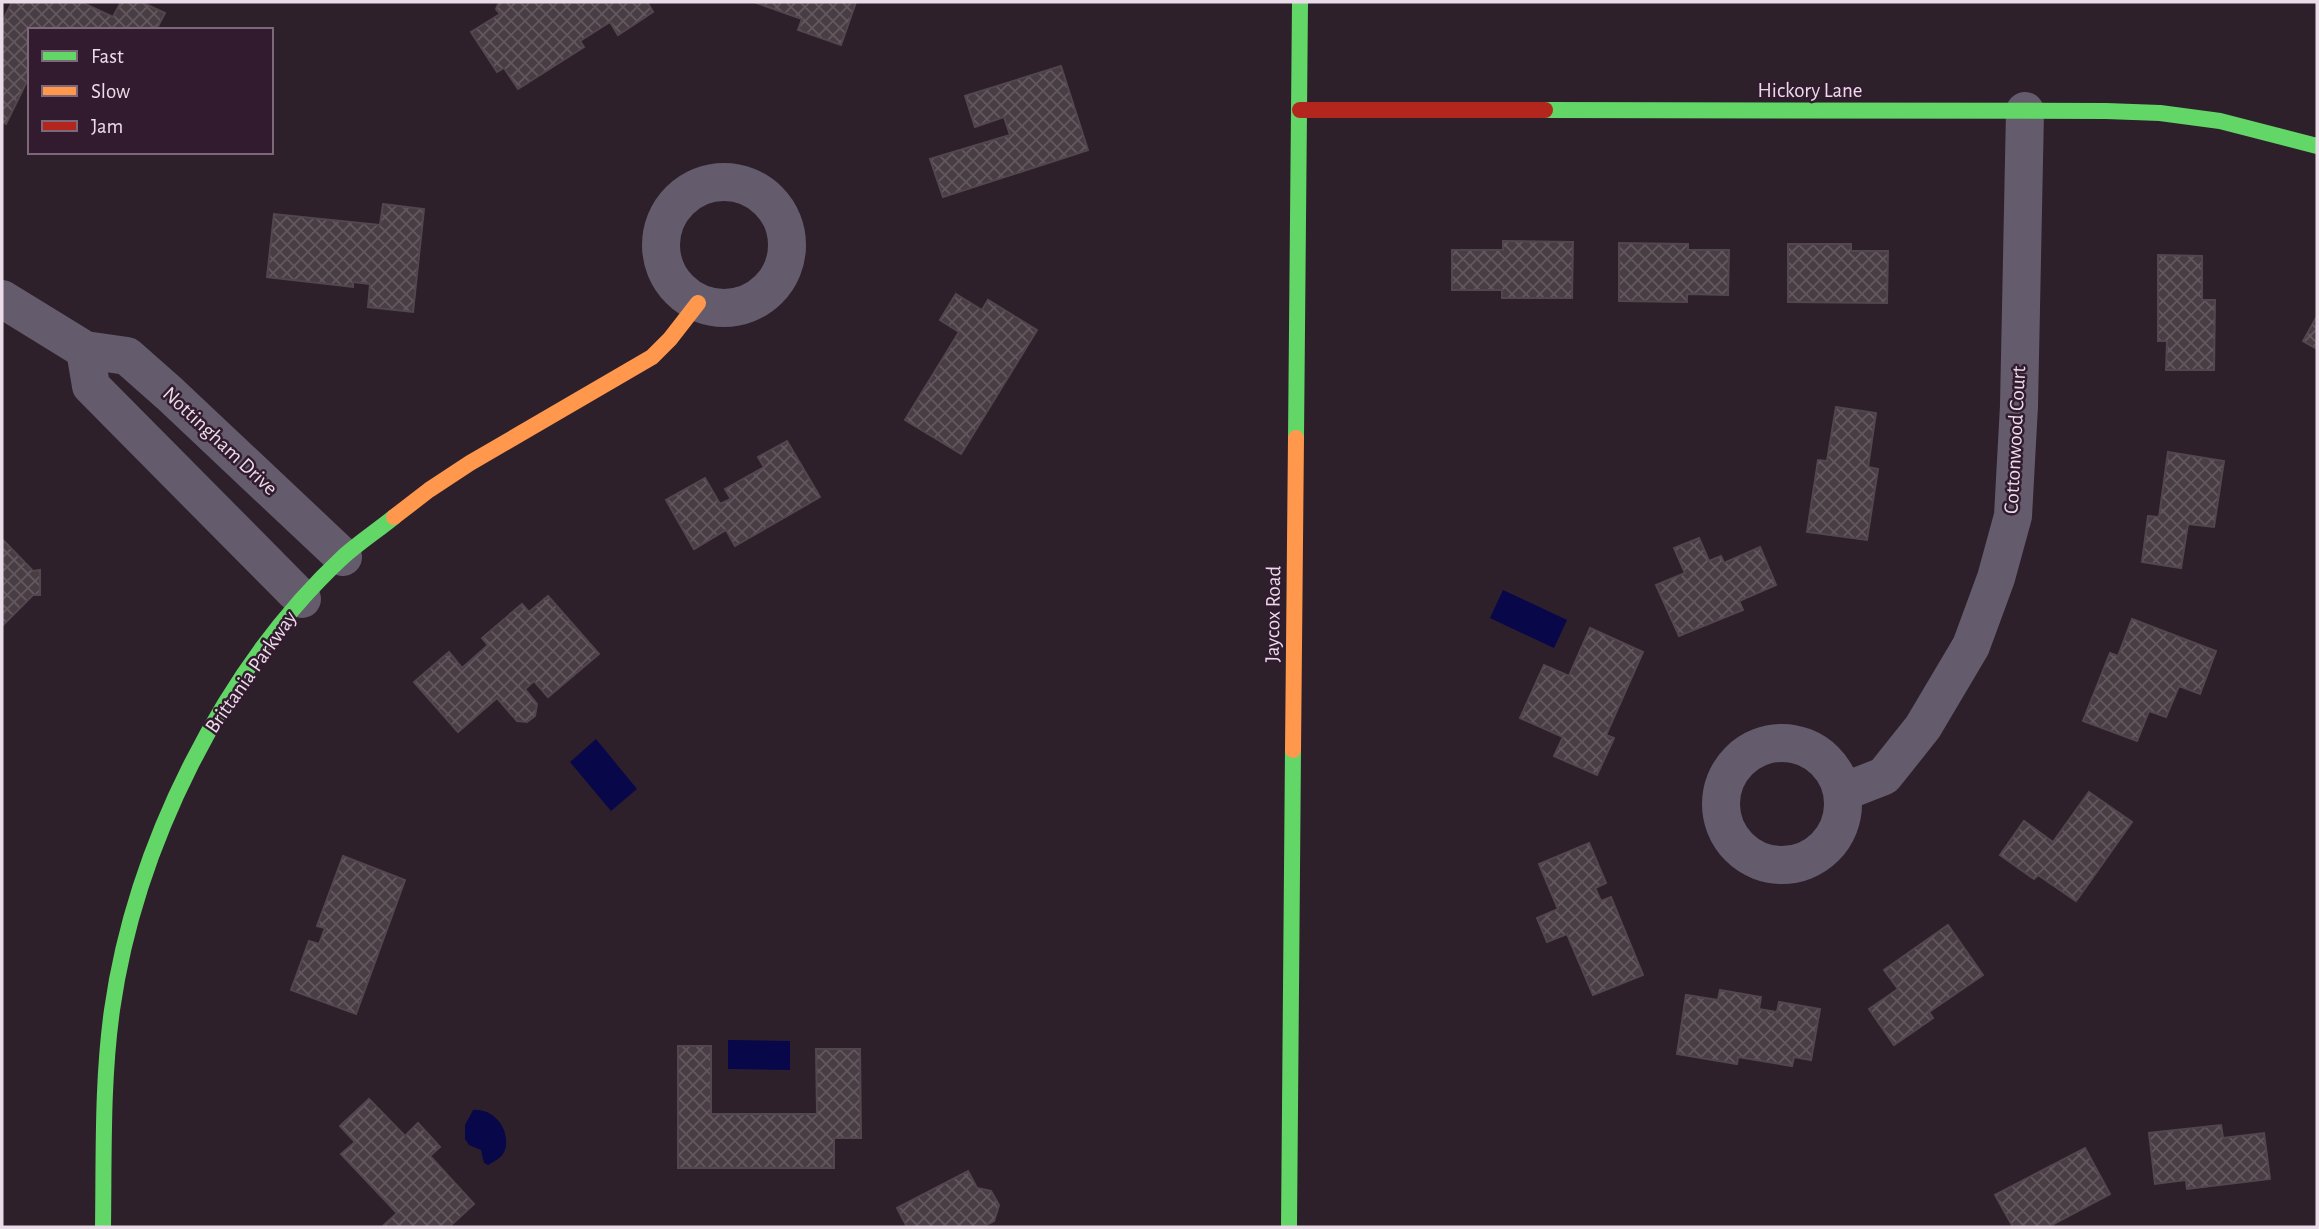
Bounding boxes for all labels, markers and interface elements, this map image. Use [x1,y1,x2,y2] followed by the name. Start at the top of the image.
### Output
[28,28,273,154] legend
[91,46,124,67] text: Fast
[1757,80,1863,101] street label: Hickory Lane
[91,81,130,102] text: Slow
[91,116,123,137] text: Jam
[2001,365,2029,514] street label: Cottonwood Court
[159,383,281,499] street label: Nottingham Drive
[1262,565,1284,662] street label: Jaycox Road
[201,607,301,737] street label: Brittania Parkway

